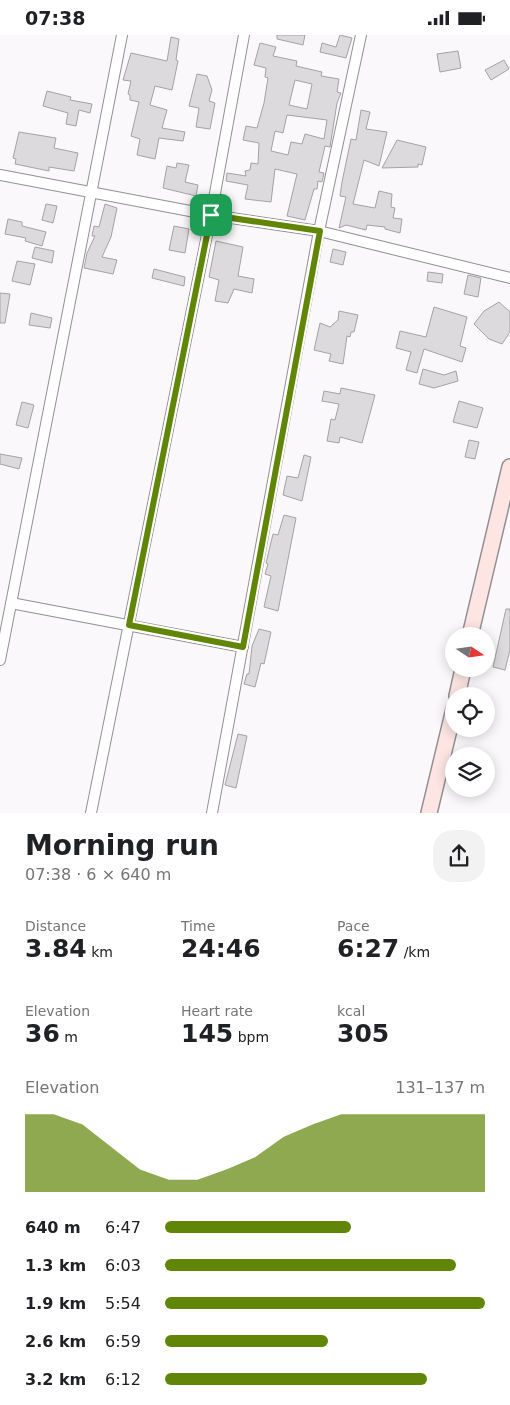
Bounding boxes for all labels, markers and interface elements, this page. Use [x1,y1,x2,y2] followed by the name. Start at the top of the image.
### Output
[25,7,85,29] text: 07:38
[190,194,232,236] pin
[197,201,225,229] icon: arrive
[445,627,495,677] north arrow
[445,627,495,797] map controls
[445,687,495,737] button: locate
[445,747,495,797] button: layers
[25,829,219,862] text: Morning run
[433,830,485,882] button: share
[25,865,171,884] text: 07:38 · 6 × 640 m
[25,918,86,934] text: Distance
[181,918,215,934] text: Time
[337,918,370,934] text: Pace
[25,934,87,963] text: 3.84
[181,934,261,963] text: 24:46
[337,934,399,963] text: 6:27
[87,944,113,960] text: km
[399,944,430,960] text: /km
[25,1003,90,1019] text: Elevation
[181,1003,253,1019] text: Heart rate
[337,1003,365,1019] text: kcal
[25,1019,60,1048] text: 36
[181,1019,233,1048] text: 145
[337,1019,389,1048] text: 305
[60,1029,78,1045] text: m
[233,1029,269,1045] text: bpm
[25,1078,99,1097] text: Elevation
[395,1078,485,1097] text: 131–137 m
[25,1218,81,1237] text: 640 m
[105,1218,141,1237] text: 6:47
[25,1256,86,1275] text: 1.3 km
[105,1256,141,1275] text: 6:03
[25,1294,86,1313] text: 1.9 km
[105,1294,141,1313] text: 5:54
[25,1332,86,1351] text: 2.6 km
[105,1332,141,1351] text: 6:59
[25,1370,86,1389] text: 3.2 km
[105,1370,141,1389] text: 6:12

